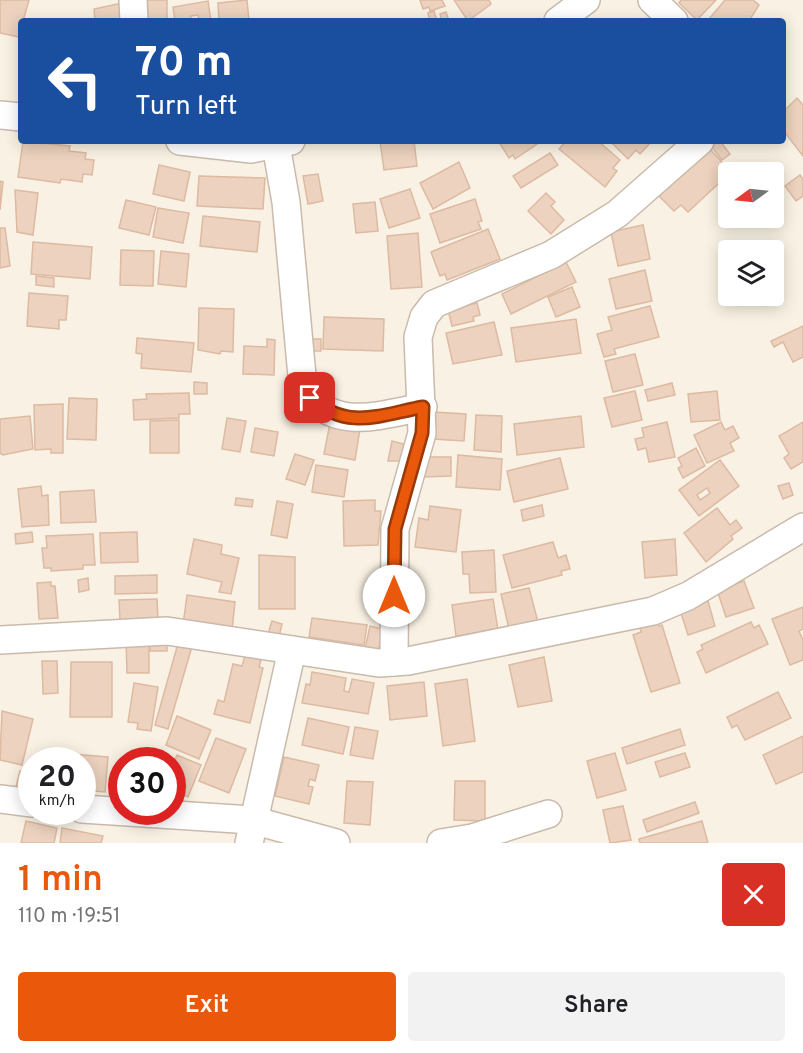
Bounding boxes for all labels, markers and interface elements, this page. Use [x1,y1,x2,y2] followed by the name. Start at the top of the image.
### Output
[135,38,233,91] text: 70 m
[36,42,114,120] icon: left
[135,90,237,124] text: Turn left
[718,162,784,228] north arrow
[718,162,784,306] map controls
[718,240,784,306] button: layers
[284,372,335,423] pin
[293,381,326,414] icon: arrive
[362,564,426,628] position arrow
[108,747,186,825] speed limit sign: 30
[38,760,76,797] text: 20
[39,792,75,811] text: km/h
[18,858,103,904] text: 1 min
[722,863,785,926] button: close
[18,904,121,930] text: 110 m · 19:51
[18,972,396,1041] button: Exit
[408,972,785,1041] button: Share

